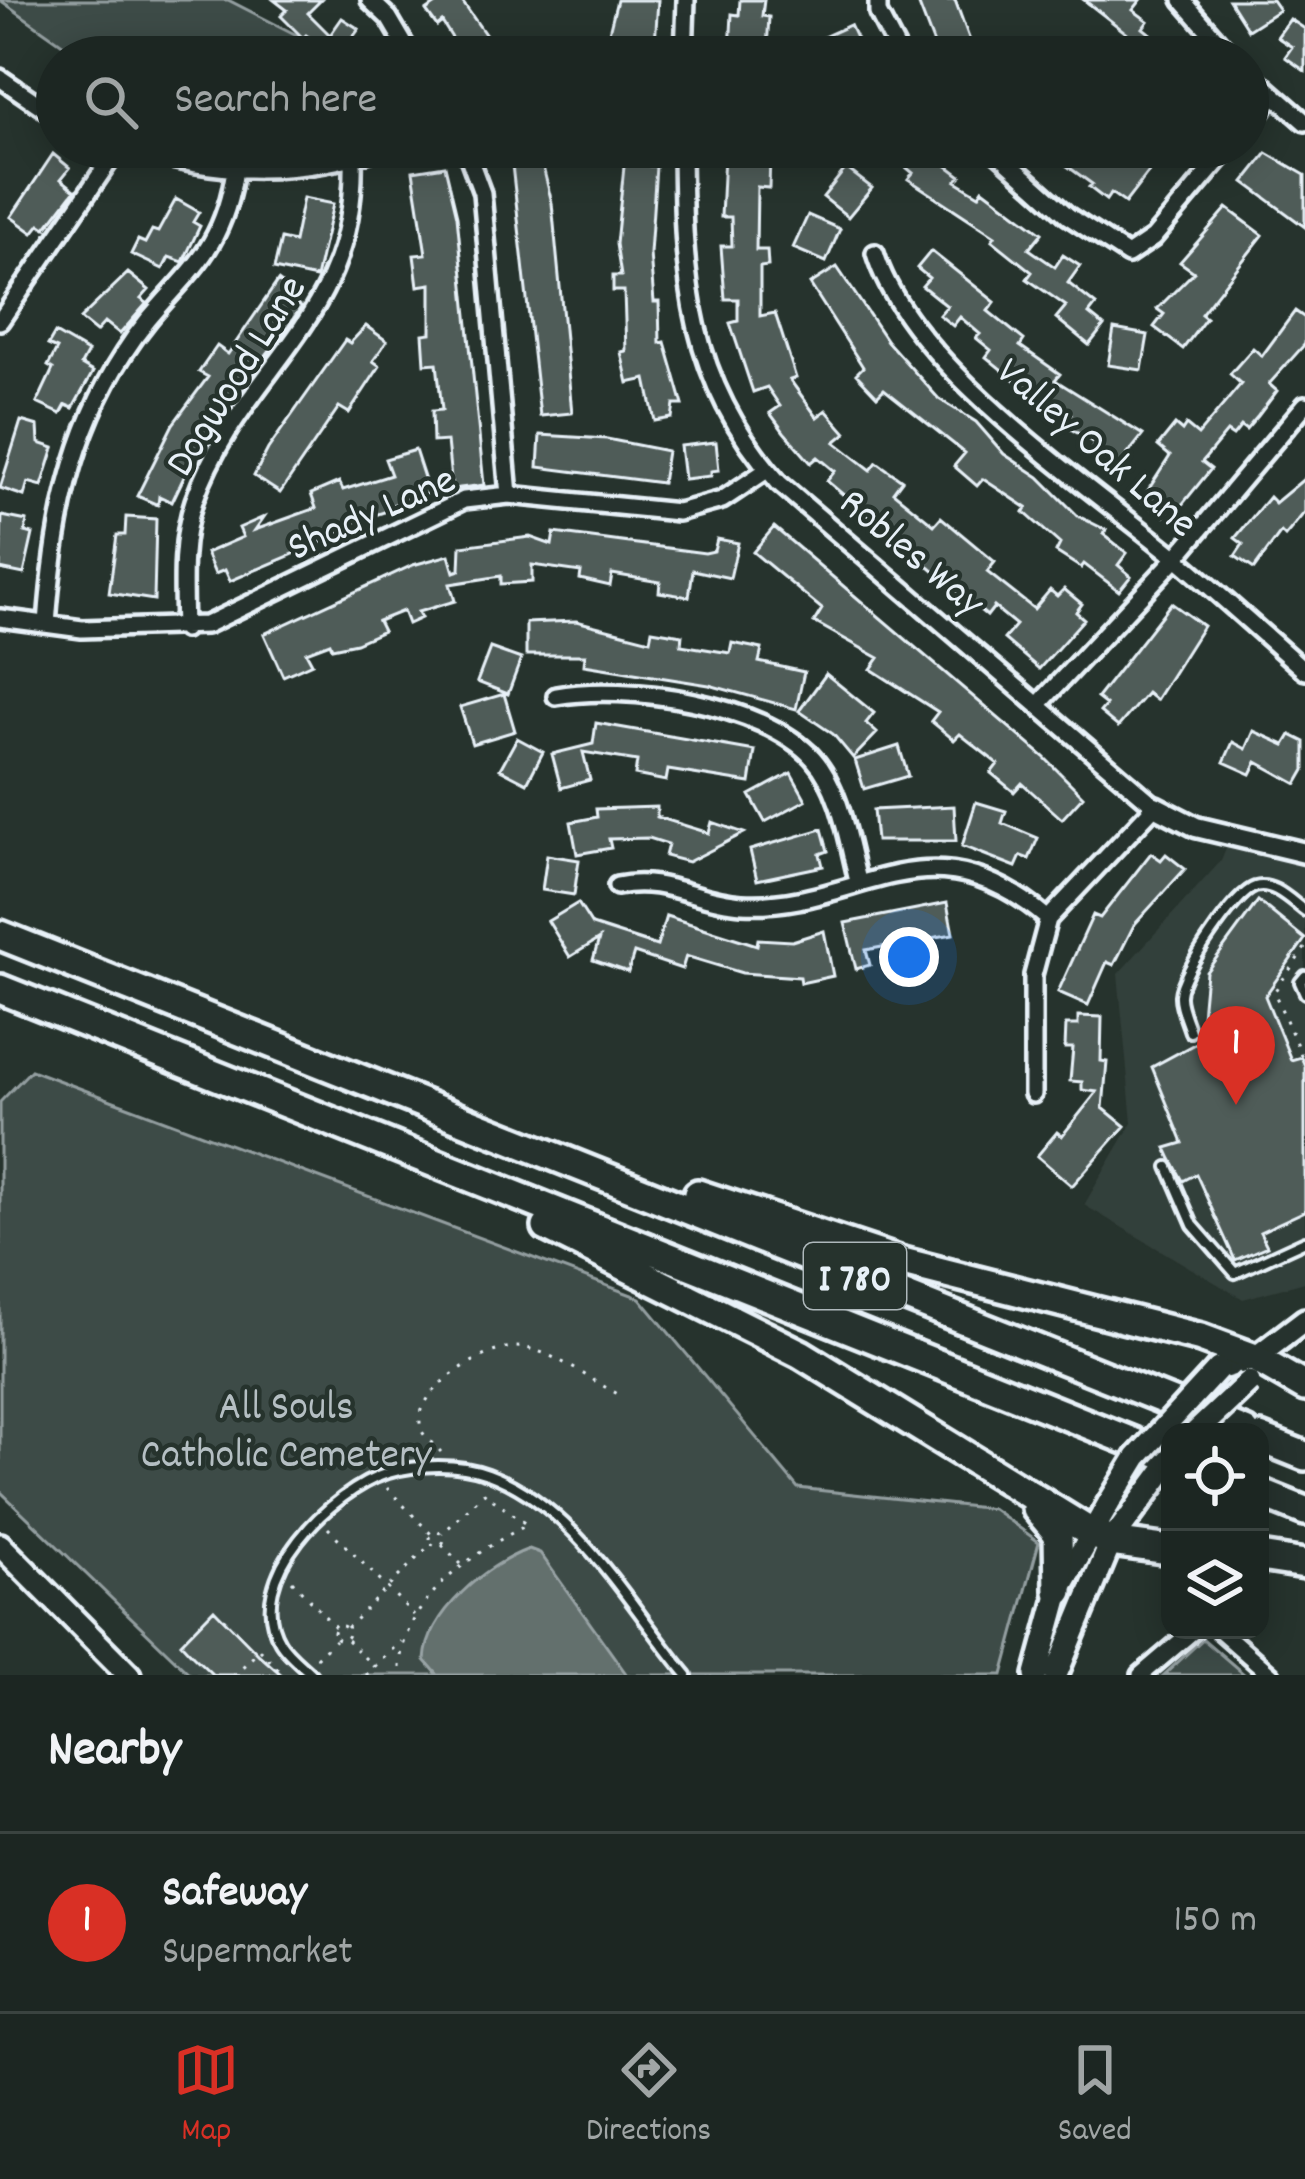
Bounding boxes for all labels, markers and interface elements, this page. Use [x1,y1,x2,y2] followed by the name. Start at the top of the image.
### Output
[36,36,1269,168] search box
[78,69,144,135] icon: search
[174,70,377,134] text: Search here
[153,265,325,490] street label: Dogwood Lane
[980,346,1209,555] street label: Valley Oak Lane
[279,453,467,580] street label: Shady Lane
[824,476,996,635] street label: Robles Way
[879,927,939,987] your location
[1197,1006,1275,1105] pin: 1
[804,1243,906,1309] road number: I 780
[140,1380,433,1488] park label: All Souls Catholic Cemetery
[1161,1423,1269,1639] map controls
[1161,1423,1269,1531] button: locate
[1161,1531,1269,1639] button: layers
[48,1717,181,1789] text: Nearby
[162,1863,307,1927] text: Safeway
[83,1895,91,1950] text: 1
[1173,1895,1257,1950] text: 150 m
[162,1927,353,1982] text: Supermarket
[173,2037,239,2156] tab: Map
[586,2037,711,2156] tab: Directions
[1058,2037,1132,2156] tab: Saved

